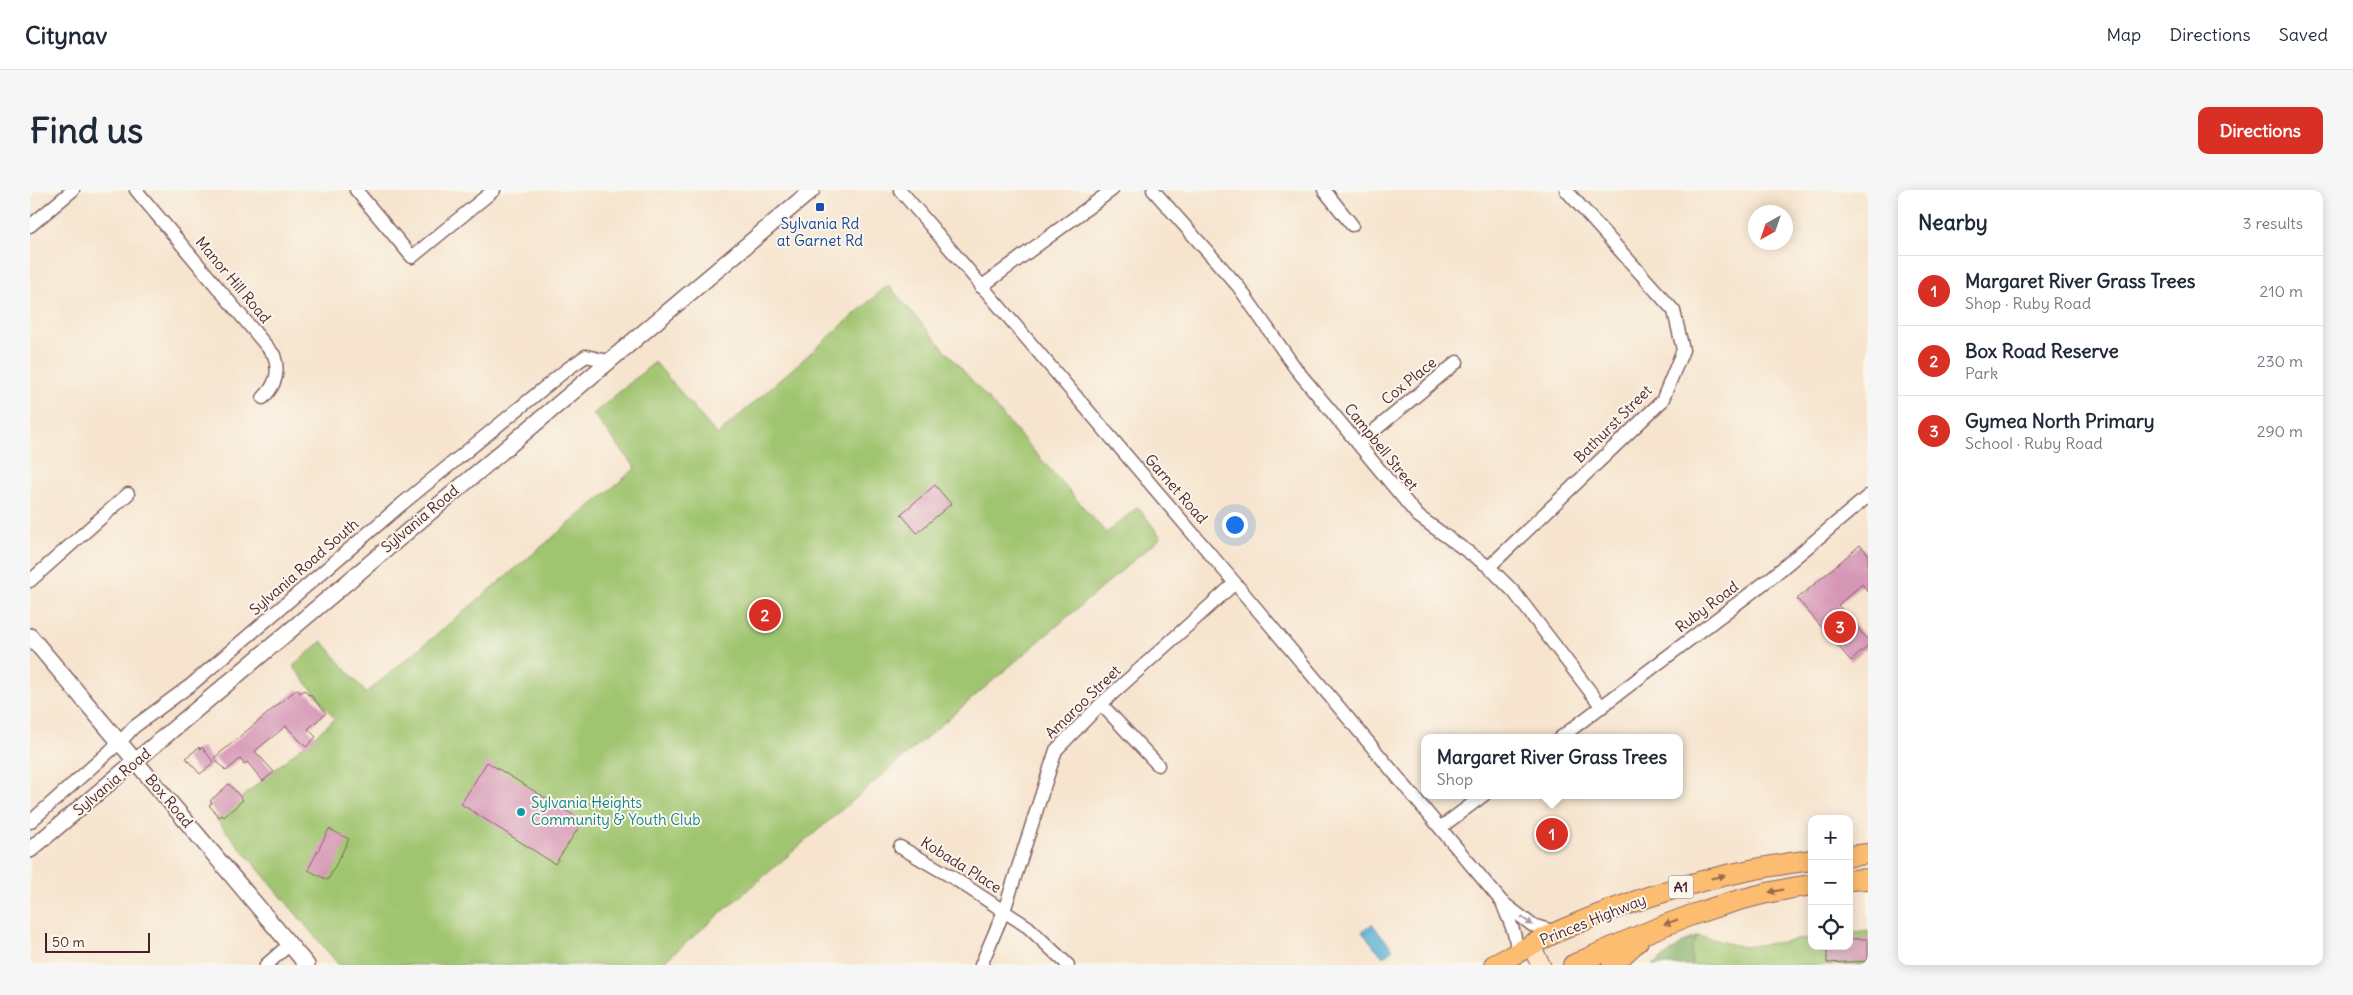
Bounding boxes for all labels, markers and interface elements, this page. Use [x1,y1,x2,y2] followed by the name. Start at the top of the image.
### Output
[25,20,107,50] text: Citynav
[2106,23,2141,46] text: Map
[2169,23,2251,46] text: Directions
[2279,23,2328,46] text: Saved
[2198,107,2323,154] button: Directions
[30,108,143,152] text: Find us
[814,201,826,213] marker: Sylvania Rd at Garnet Rd
[1748,205,1793,250] north arrow
[1918,209,1988,236] text: Nearby
[2243,213,2303,233] text: 3 results
[777,214,863,250] place label: Sylvania Rd at Garnet Rd
[192,233,275,327] street label: Manor Hill Road
[1965,269,2195,293] text: Margaret River Grass Trees
[1931,281,1937,301] text: 1
[2260,281,2303,301] text: 210 m
[1965,293,2091,313] text: Shop · Ruby Road
[1965,339,2119,363] text: Box Road Reserve
[1930,351,1938,371] text: 2
[2257,351,2303,371] text: 230 m
[1377,353,1440,409] street label: Cox Place
[1965,363,1998,383] text: Park
[1570,381,1656,467] street label: Bathurst Street
[1340,399,1422,494] street label: Campbell Street
[1965,409,2155,433] text: Gymea North Primary
[1929,421,1939,441] text: 3
[2257,421,2303,441] text: 290 m
[1965,433,2103,453] text: School · Ruby Road
[1141,450,1212,528] street label: Garnet Road
[377,481,462,557] street label: Sylvania Road
[1222,512,1248,538] your location
[245,514,362,619] street label: Sylvania Road South
[1672,577,1742,636] street label: Ruby Road
[749,596,781,634] pin: 2
[1824,608,1856,646] pin: 3
[1041,661,1124,742] street label: Amaroo Street
[1421,734,1683,799] popup
[69,744,154,820] street label: Sylvania Road
[1437,745,1667,769] text: Margaret River Grass Trees
[1437,769,1473,789] text: Shop
[141,770,197,831] street label: Box Road
[531,793,700,829] place label: Sylvania Heights Community & Youth Club
[515,806,527,818] marker: Sylvania Heights Community & Youth Club
[1536,815,1568,853] pin: 1
[1808,815,1853,950] map controls
[1808,815,1853,860] button: +
[917,832,1005,897] street label: Kobada Place
[1808,860,1853,905] button: −
[1711,873,1726,881] one-way arrow
[1668,876,1694,899] road number: A1
[1767,888,1783,896] one-way arrow
[1537,890,1649,949] street label: Princes Highway
[1808,905,1853,950] button: locate
[1520,916,1534,926] one-way arrow
[1663,919,1678,926] one-way arrow
[45,930,150,953] scale bar
[52,933,85,951] text: 50 m

